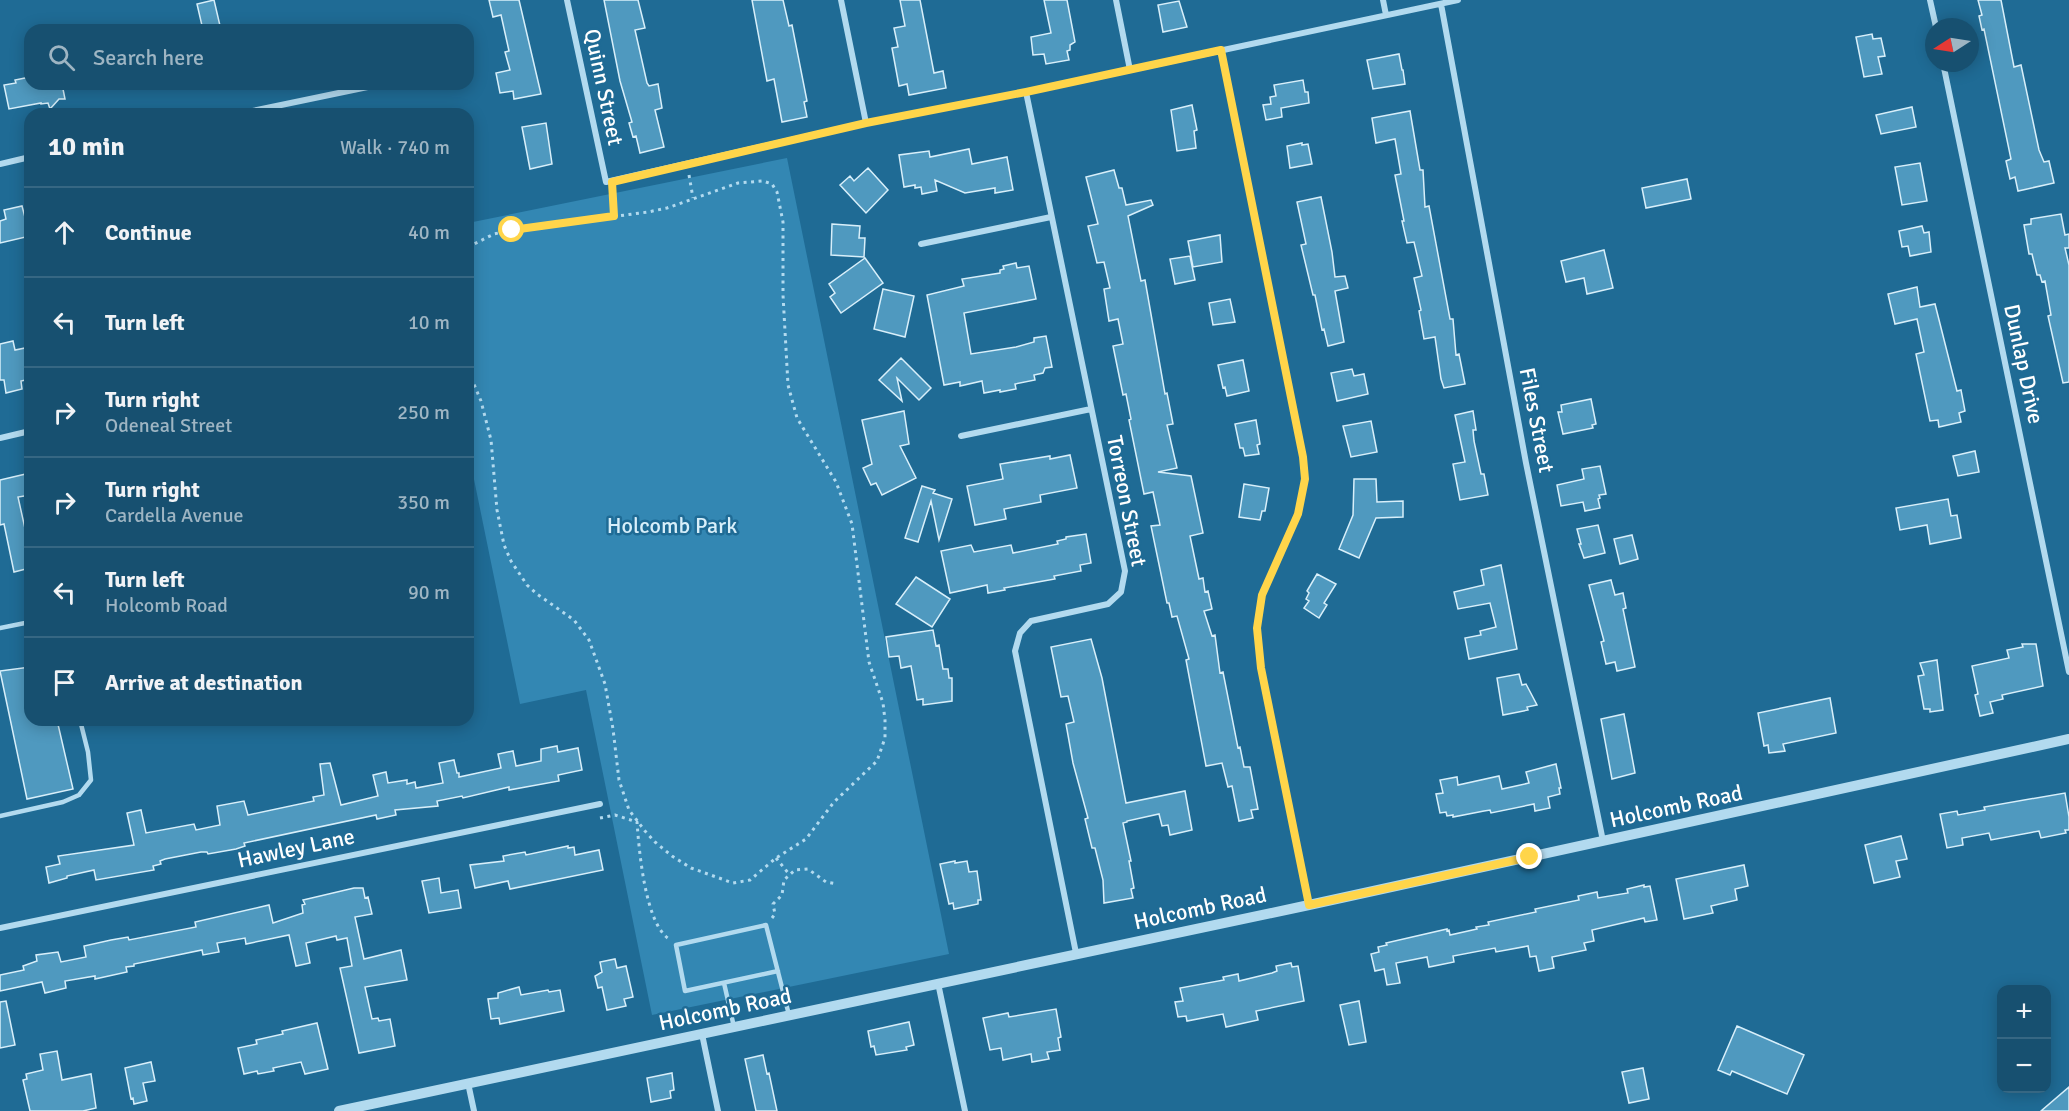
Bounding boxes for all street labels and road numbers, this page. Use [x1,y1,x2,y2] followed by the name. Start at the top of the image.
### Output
[578,26,630,148] street label: Quinn Street
[1998,302,2050,426] street label: Dunlap Drive
[1514,365,1560,475] street label: Files Street
[1101,433,1153,569] street label: Torreon Street
[1607,779,1745,833] street label: Holcomb Road
[235,822,357,874] street label: Hawley Lane
[1131,881,1269,935] street label: Holcomb Road
[656,982,794,1036] street label: Holcomb Road

